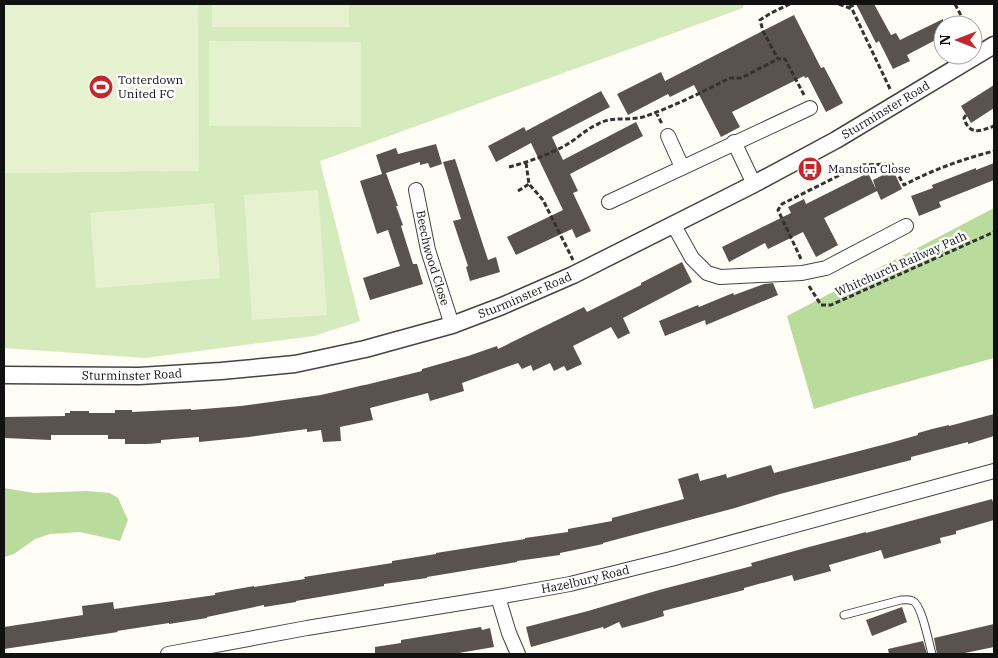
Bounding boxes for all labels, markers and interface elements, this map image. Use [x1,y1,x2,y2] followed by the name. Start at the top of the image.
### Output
[933,15,983,65] north arrow
[936,34,954,46] text: N
[118,72,183,101] place label: Totterdown United FC
[88,74,114,100] sports icon: Totterdown United FC
[839,77,932,142] street label: Sturminster Road
[797,156,823,182] bus stop icon: Manston Close
[828,161,910,176] place label: Manston Close
[413,209,453,307] street label: Beechwood Close
[833,228,969,299] street label: Whitchurch Railway Path
[476,269,574,321] street label: Sturminster Road
[82,365,182,383] street label: Sturminster Road
[540,562,631,596] street label: Hazelbury Road

